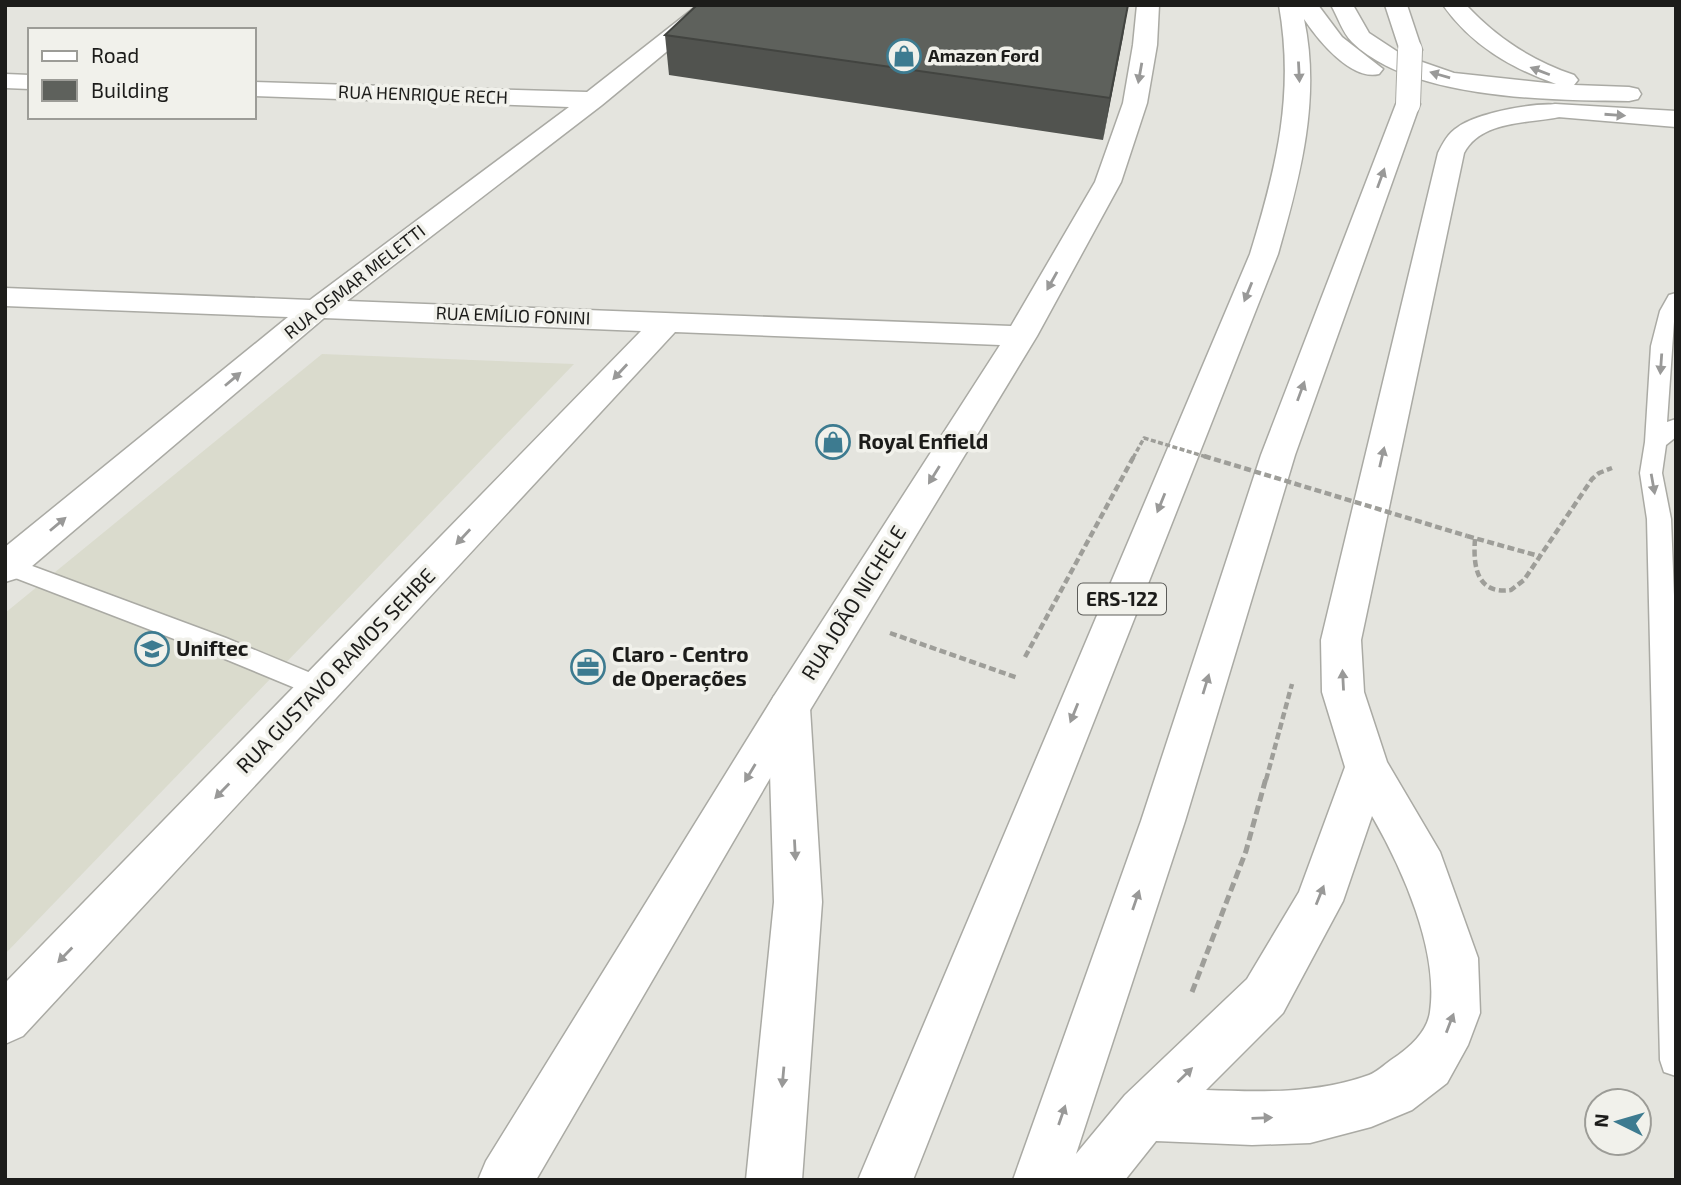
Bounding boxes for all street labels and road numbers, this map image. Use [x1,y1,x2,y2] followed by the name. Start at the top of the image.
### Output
[338,80,508,108] street label: RUA HENRIQUE RECH
[279,219,429,343] street label: RUA OSMAR MELETTI
[435,301,591,329] street label: RUA EMÍLIO FONINI
[795,520,910,684] street label: RUA JOÃO NICHELE
[230,562,439,778] street label: RUA GUSTAVO RAMOS SEHBE
[1078,584,1166,614] road number: ERS-122

